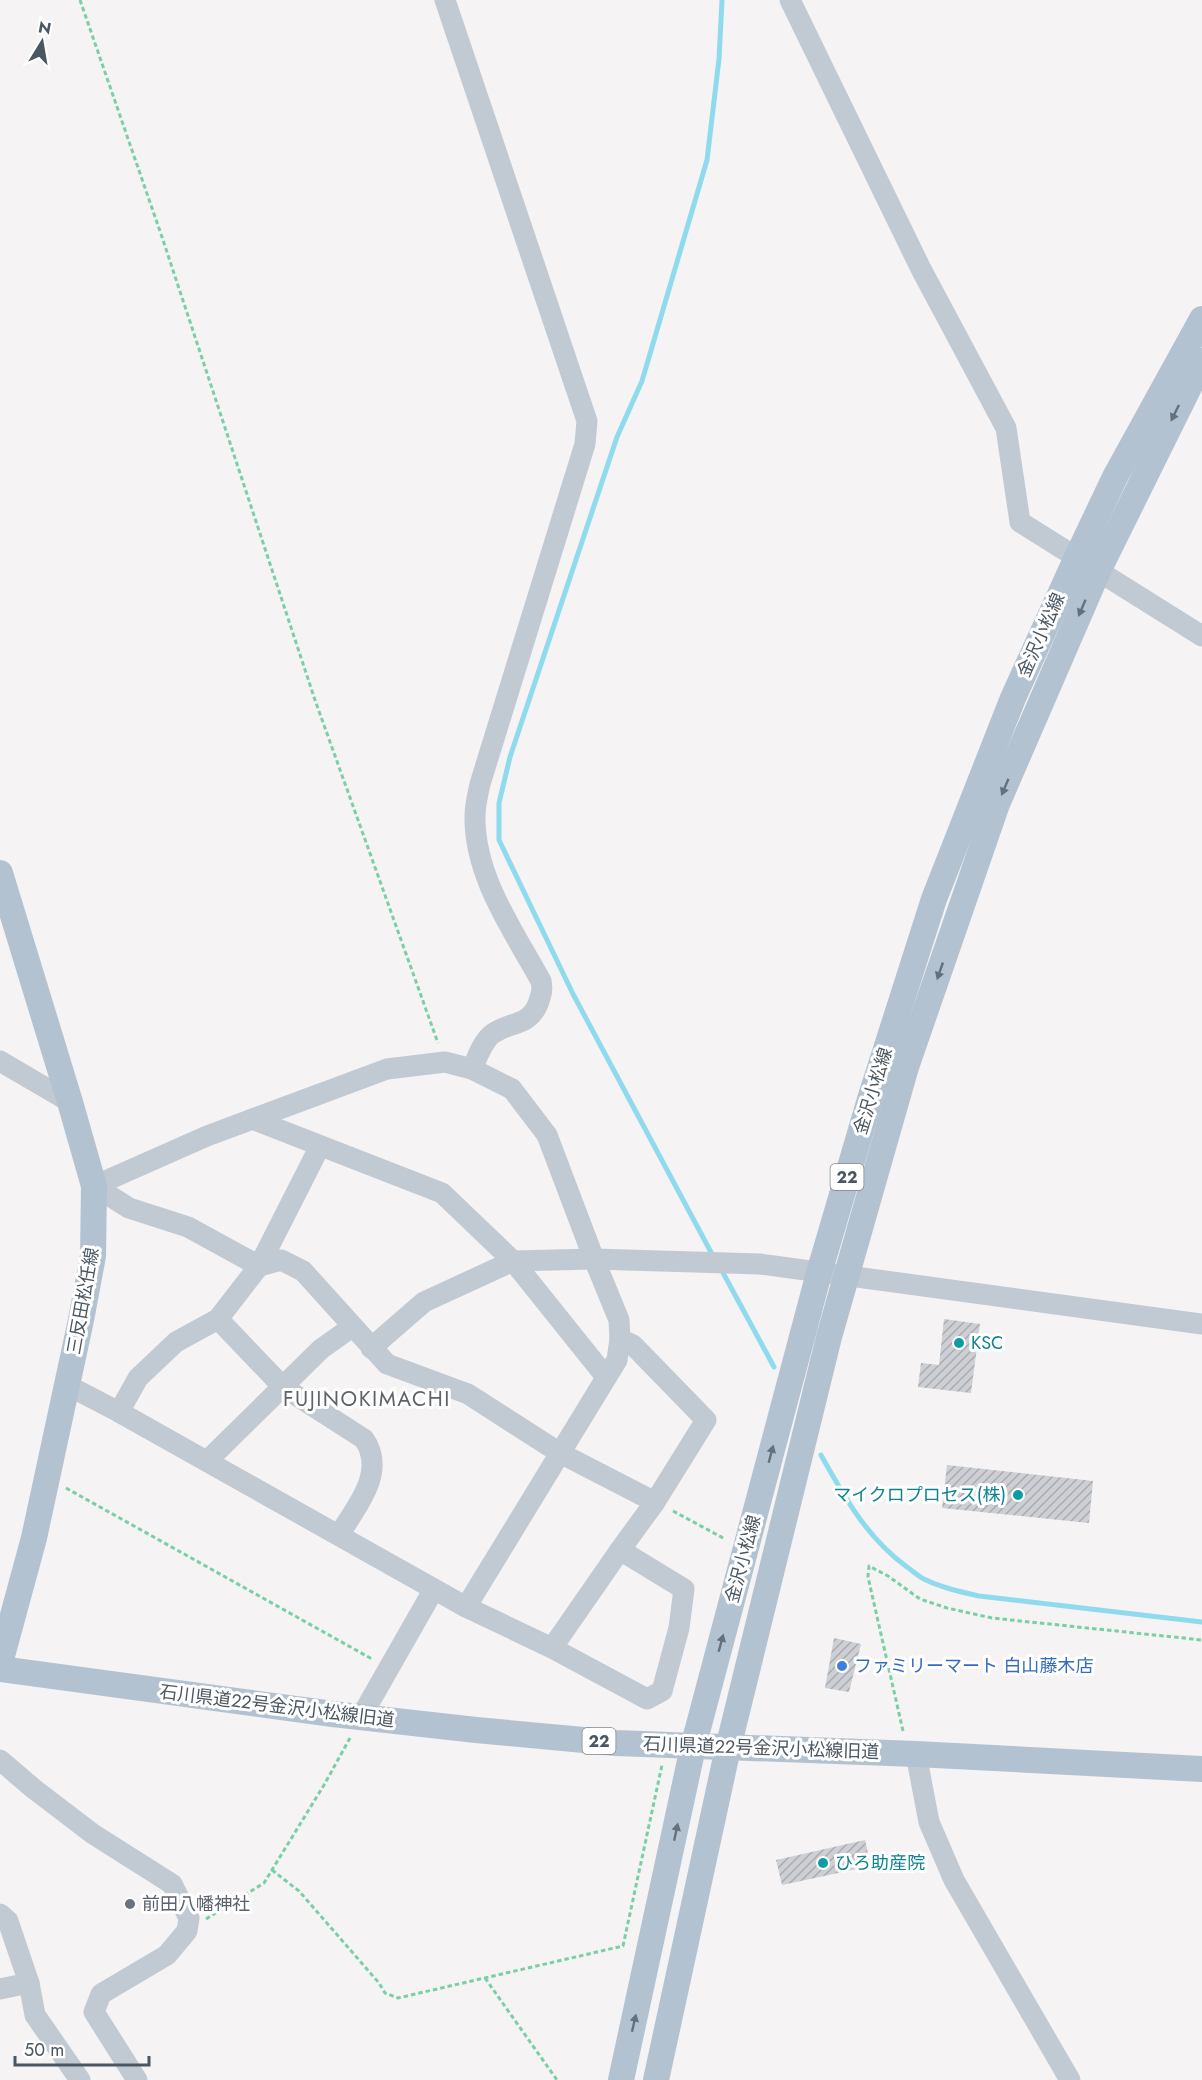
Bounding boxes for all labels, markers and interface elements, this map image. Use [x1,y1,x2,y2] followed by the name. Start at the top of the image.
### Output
[12,12,72,72] north arrow
[36,15,53,40] text: N
[1171,405,1180,422] one-way arrow
[1011,589,1071,681] street label: 金沢小松線
[1077,599,1086,617] one-way arrow
[1000,778,1009,796] one-way arrow
[934,962,944,980] one-way arrow
[847,1044,899,1138] street label: 金沢小松線
[830,1164,864,1190] road number: 22
[61,1246,105,1356] street label: 三反田松任線
[971,1330,1003,1356] place label: KSC
[952,1336,966,1350] marker: KSC
[283,1384,451,1414] district label: FUJINOKIMACHI
[767,1445,777,1464] one-way arrow
[833,1482,1006,1508] place label: マイクロプロセス(株)
[1011,1488,1025,1502] marker: マイクロプロセス(株)
[719,1512,767,1606] street label: 金沢小松線
[717,1634,726,1652] one-way arrow
[854,1653,1093,1679] place label: ファミリーマート 白山藤木店
[835,1659,849,1673] marker: ファミリーマート 白山藤木店
[158,1679,396,1733] street label: 石川県道22号金沢小松線旧道
[582,1728,616,1754] road number: 22
[642,1731,880,1765] street label: 石川県道22号金沢小松線旧道
[672,1823,681,1842] one-way arrow
[835,1850,925,1876] place label: ひろ助産院
[816,1856,830,1870] marker: ひろ助産院
[142,1891,250,1917] place label: 前田八幡神社
[123,1897,137,1911] marker: 前田八幡神社
[630,2014,640,2032] one-way arrow
[15,2029,148,2067] scale bar
[24,2037,64,2063] text: 50 m

